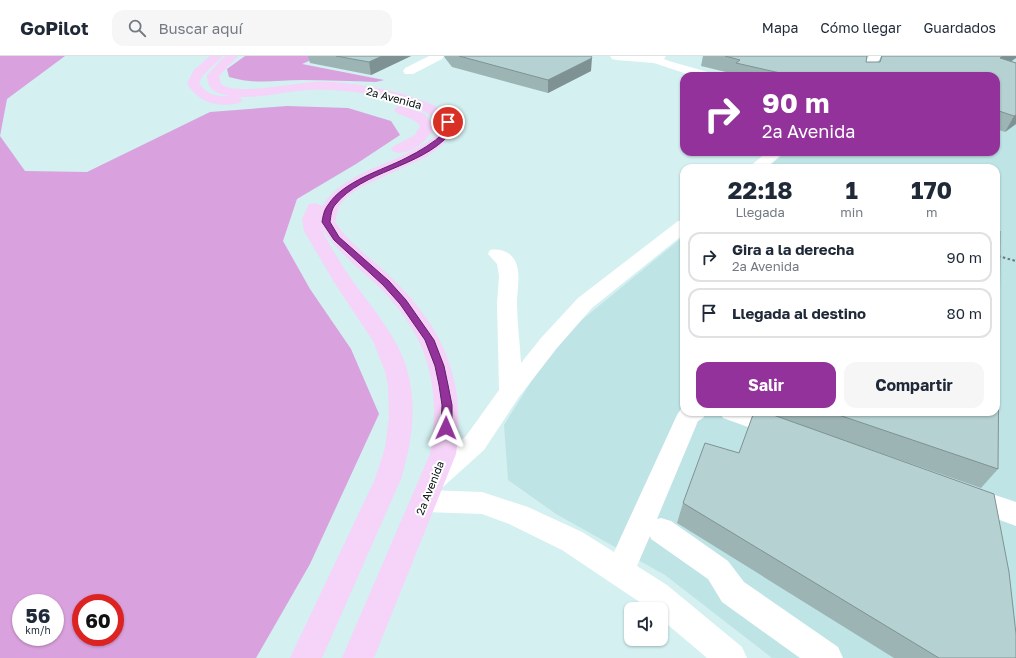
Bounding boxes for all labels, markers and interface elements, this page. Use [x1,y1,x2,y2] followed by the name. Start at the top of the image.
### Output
[112,10,392,46] search box
[20,16,88,39] text: GoPilot
[126,17,148,39] icon: search
[158,19,243,37] text: Buscar aquí
[762,19,798,36] text: Mapa
[820,19,901,36] text: Cómo llegar
[923,19,996,36] text: Guardados
[365,84,423,111] street label: 2a Avenida
[762,86,829,119] text: 90 m
[696,88,748,140] icon: right
[431,105,465,139] pin
[437,111,459,133] icon: arrive
[762,120,855,142] text: 2a Avenida
[728,175,793,204] text: 22:18
[846,175,858,204] text: 1
[911,175,952,204] text: 170
[735,204,785,220] text: Llegada
[840,204,863,220] text: min
[926,204,937,220] text: m
[732,240,854,258] text: Gira a la derecha
[698,246,720,268] icon: right
[947,248,982,266] text: 90 m
[732,258,799,274] text: 2a Avenida
[698,302,720,324] icon: arrive
[732,304,866,322] text: Llegada al destino
[947,304,982,322] text: 80 m
[696,362,836,408] button: Salir
[844,362,984,408] button: Compartir
[425,407,467,449] position arrow
[413,459,446,517] street label: 2a Avenida
[72,594,124,646] speed limit sign: 60
[624,602,668,646] map controls
[624,602,668,646] button: sound
[26,603,50,627] text: 56
[25,624,51,636] text: km/h

